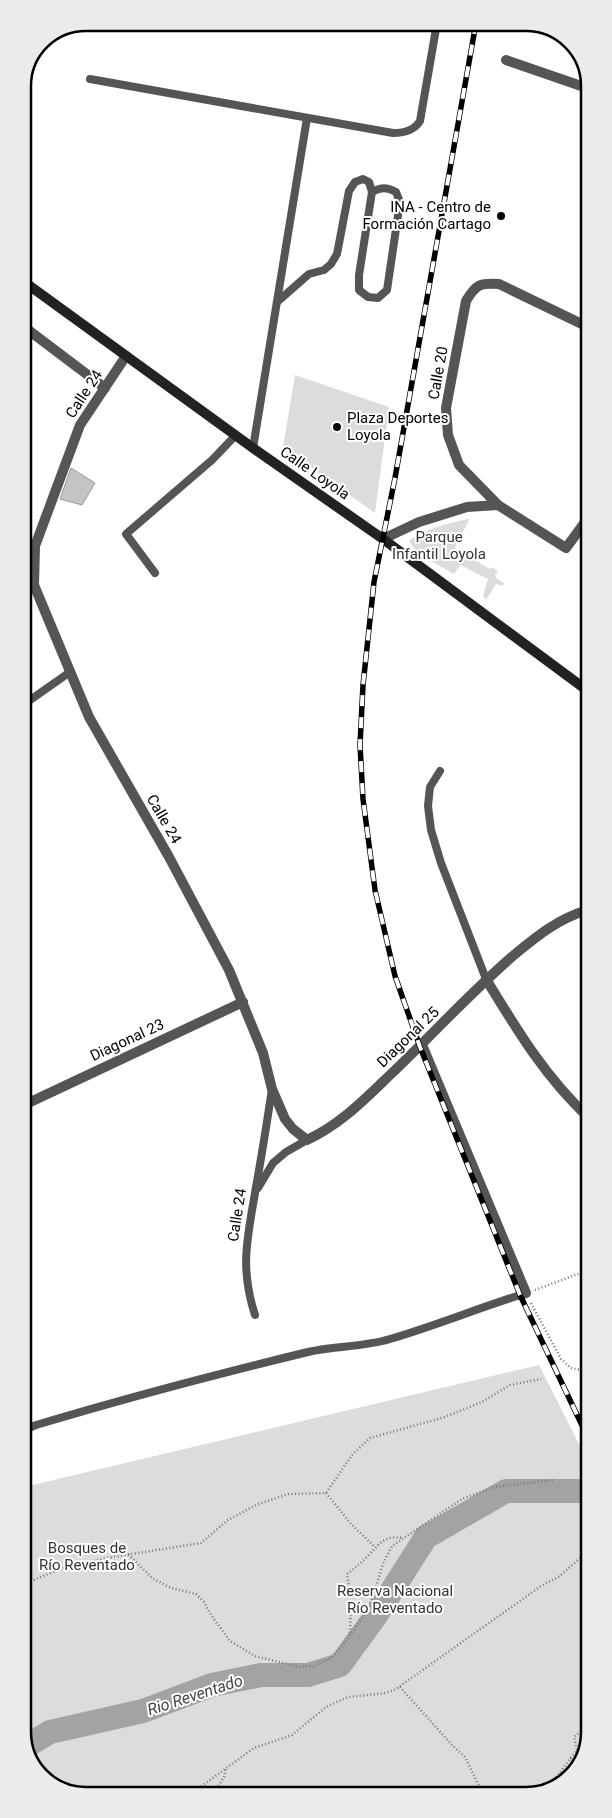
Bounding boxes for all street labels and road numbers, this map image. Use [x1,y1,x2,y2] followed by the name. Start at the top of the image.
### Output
[424,345,452,401] street label: Calle 20
[62,366,106,421] street label: Calle 24
[277,442,353,504] street label: Calle Loyola
[143,791,186,847] street label: Calle 24
[373,1003,443,1071] street label: Diagonal 25
[87,1015,167,1065] street label: Diagonal 23
[224,1186,250,1243] street label: Calle 24

